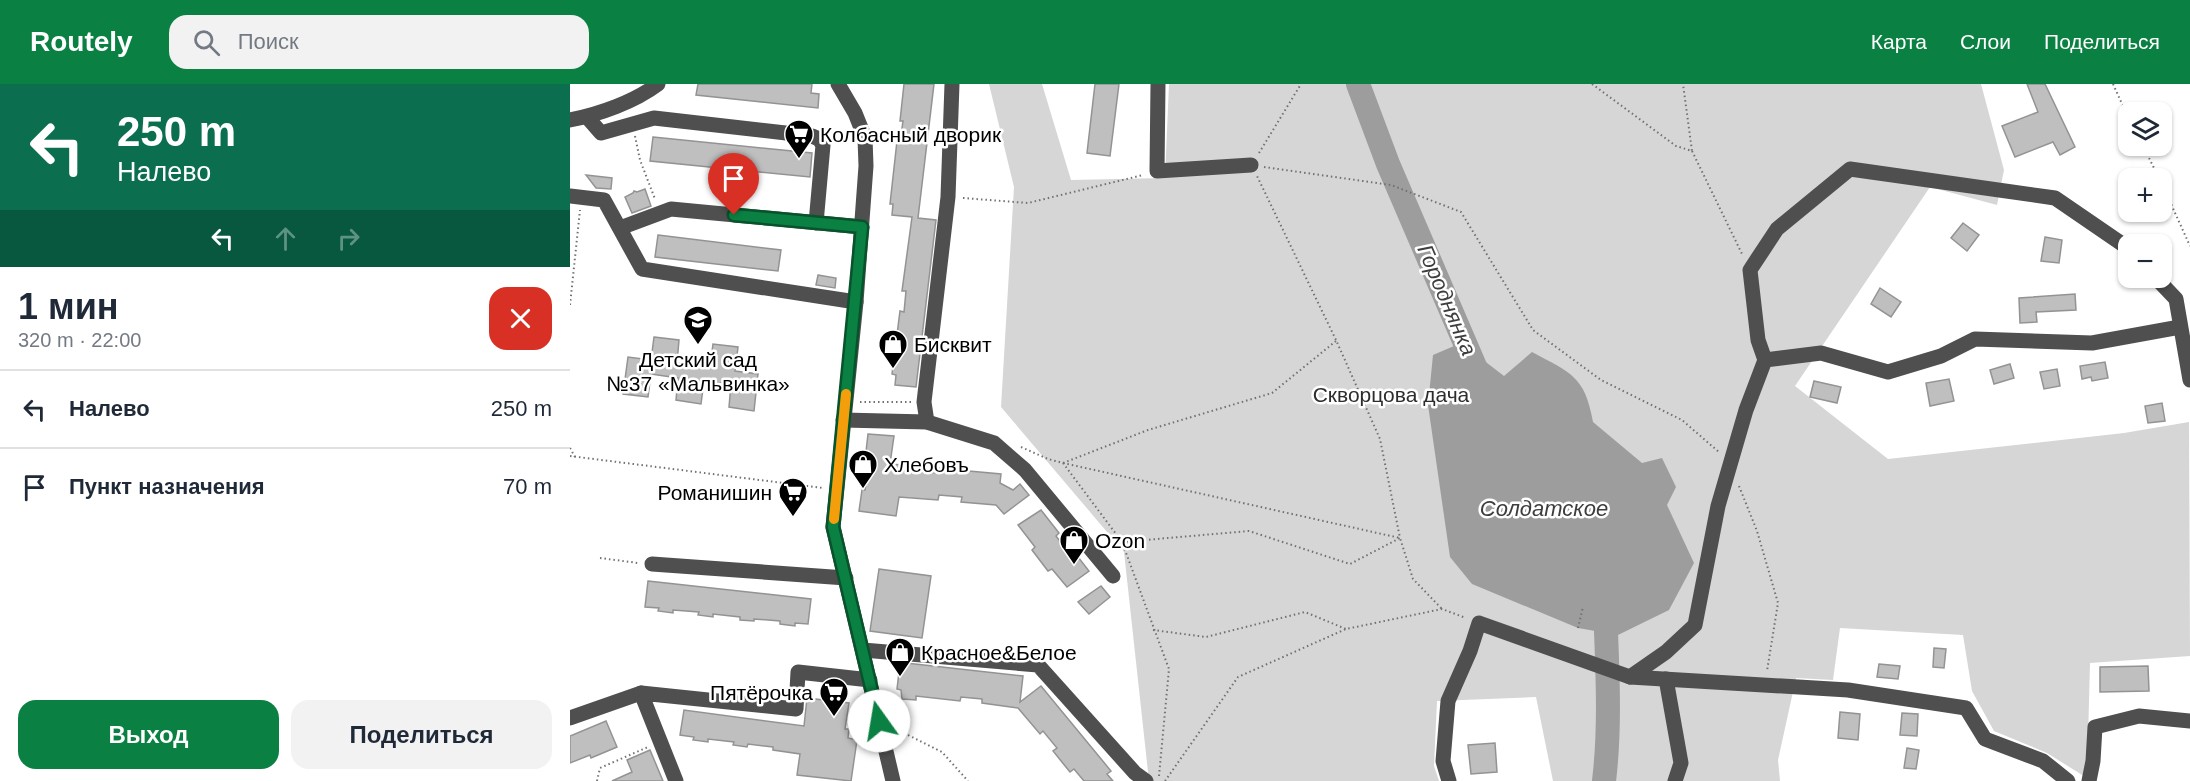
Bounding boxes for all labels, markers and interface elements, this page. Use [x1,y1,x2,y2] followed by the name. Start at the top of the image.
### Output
[169,15,589,69] search box
[30,26,133,57] text: Routely
[190,26,223,59] icon: search
[238,29,299,54] text: Поиск
[1871,30,1927,53] text: Карта
[1960,30,2011,53] text: Слои
[2044,30,2160,53] text: Поделиться
[2118,102,2172,288] map controls
[2118,102,2172,156] button: layers
[18,108,96,186] icon: left
[117,108,236,155] text: 250 m
[783,118,815,160] supermarket icon: Колбасный дворик
[820,123,1002,146] place label: Колбасный дворик
[708,153,759,215] pin
[117,157,211,187] text: Налево
[717,162,750,195] icon: arrive
[2118,168,2172,222] button: +
[206,222,239,255] icon: left
[269,222,302,255] icon: ahead
[332,222,365,255] icon: right
[2118,234,2172,288] button: −
[1412,241,1482,359] water label: Городнянка
[18,286,119,327] text: 1 мин
[489,287,552,350] button: close
[682,304,714,346] school or university icon: Детский сад №37 «Мальвинка»
[877,328,909,370] shop icon: Бисквит
[18,329,141,351] text: 320 m · 22:00
[914,333,992,356] place label: Бисквит
[606,348,790,395] place label: Детский сад №37 «Мальвинка»
[1313,383,1470,406] park label: Скворцова дача
[18,393,51,426] icon: left
[69,396,150,421] text: Налево
[491,396,552,421] text: 250 m
[847,448,879,490] shop icon: Хлебовъ
[884,453,969,476] place label: Хлебовъ
[18,471,51,504] icon: arrive
[69,474,265,499] text: Пункт назначения
[503,474,552,499] text: 70 m
[777,476,809,518] supermarket icon: Романишин
[658,481,772,504] place label: Романишин
[1480,496,1608,521] water label: Солдатское
[1058,524,1090,566] shop icon: Ozon
[1095,529,1145,552] place label: Ozon
[884,636,916,678] shop icon: Красное&Белое
[921,641,1077,664] place label: Красное&Белое
[818,676,850,718] supermarket icon: Пятёрочка
[710,681,813,704] place label: Пятёрочка
[847,689,911,753] position arrow
[18,700,279,769] button: Выход
[291,700,552,769] button: Поделиться

